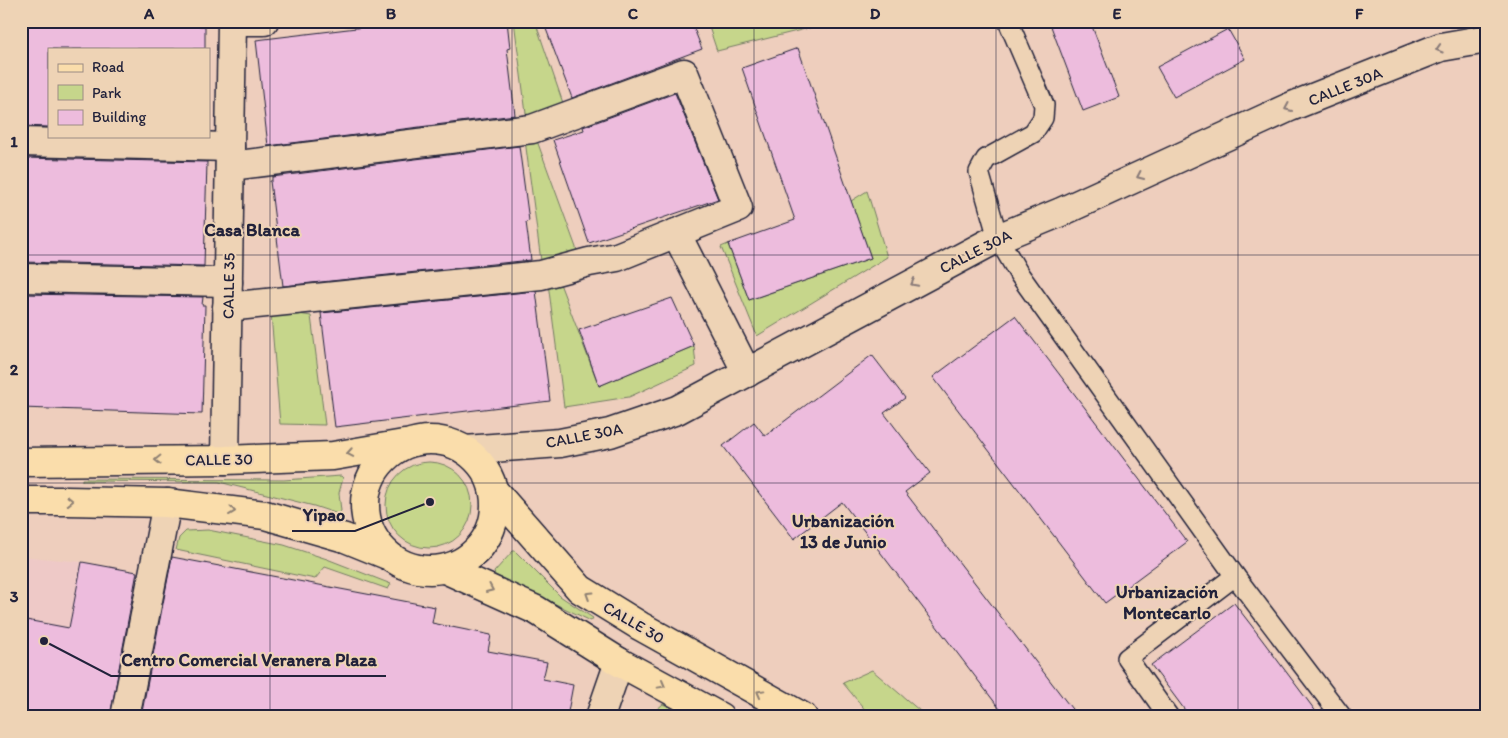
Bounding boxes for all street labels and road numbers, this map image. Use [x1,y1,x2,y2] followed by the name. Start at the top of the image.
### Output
[1305,63,1385,110] street label: CALLE 30A
[936,225,1014,278] street label: CALLE 30A
[218,253,239,319] street label: CALLE 35
[544,419,624,452] street label: CALLE 30A
[185,449,253,470] street label: CALLE 30
[600,597,668,648] street label: CALLE 30

